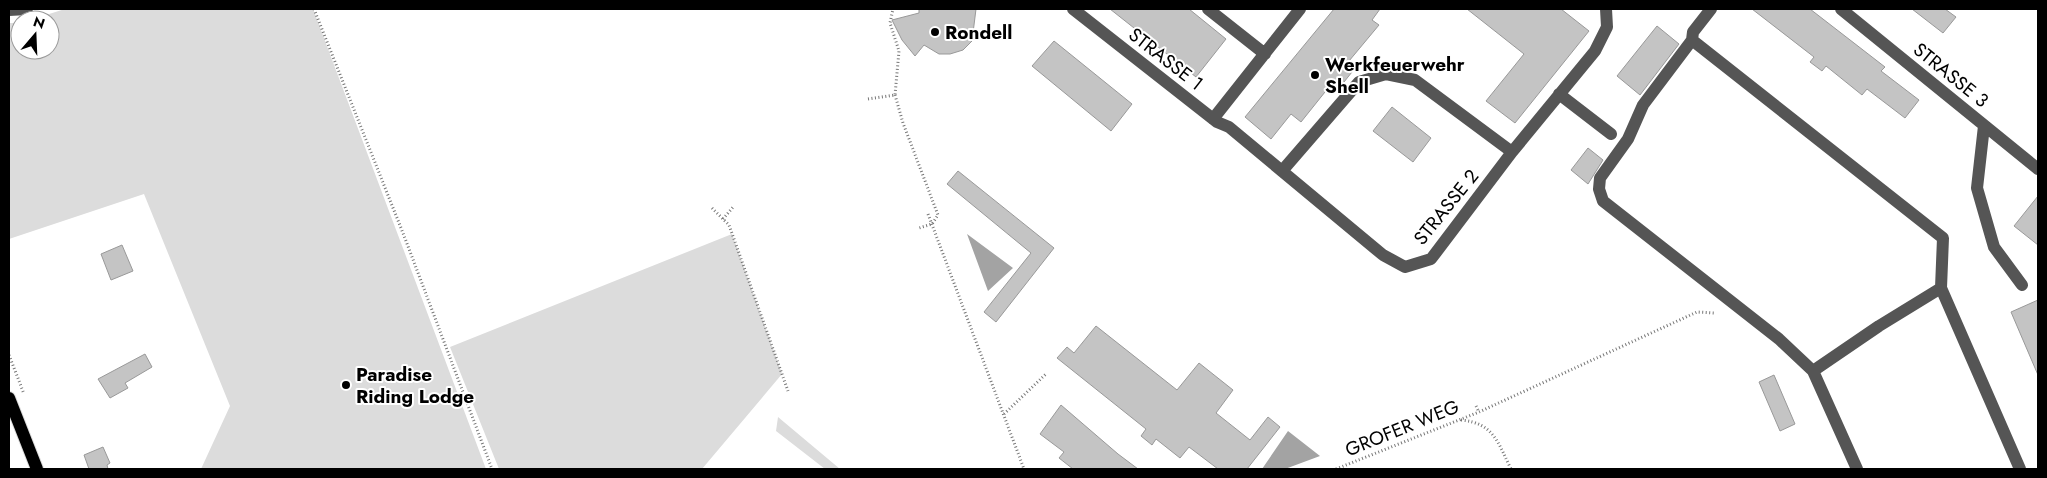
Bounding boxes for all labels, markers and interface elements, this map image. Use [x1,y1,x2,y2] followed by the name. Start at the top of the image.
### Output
[10,10,60,60] north arrow
[31,11,48,34] text: N
[945,19,1012,46] place label: Rondell
[1123,21,1209,97] street label: STRASSE 1
[929,26,941,38] marker: Rondell
[1908,36,1994,114] street label: STRASSE 3
[1325,51,1465,100] place label: Werkfeuerwehr Shell
[1309,69,1321,81] marker: Werkfeuerwehr Shell
[1407,163,1485,251] street label: STRASSE 2
[356,361,474,410] place label: Paradise Riding Lodge
[340,379,352,391] marker: Paradise Riding Lodge
[1341,393,1463,463] street label: GROFER WEG

